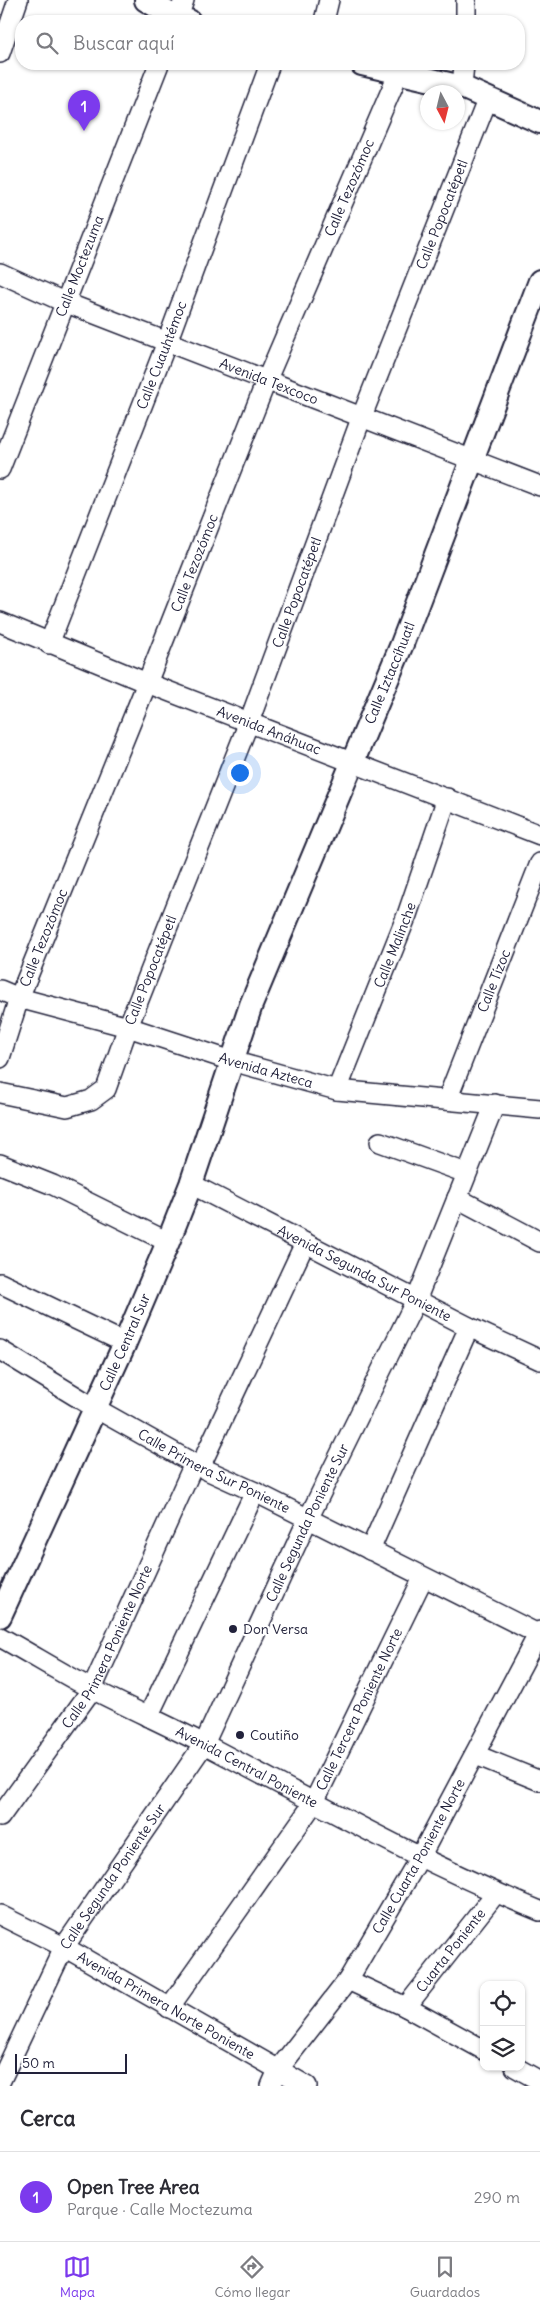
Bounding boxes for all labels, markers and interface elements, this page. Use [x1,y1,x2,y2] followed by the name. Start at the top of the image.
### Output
[15,15,525,70] search box
[33,29,61,57] icon: search
[73,31,174,55] text: Buscar aquí
[420,85,465,130] north arrow
[68,90,100,131] pin: 1
[320,136,378,239] street label: Calle Tezozómoc
[412,157,472,272] street label: Calle Popocatépetl
[52,213,108,320] street label: Calle Moctezuma
[133,298,190,412] street label: Calle Cuauhtémoc
[217,354,321,408] street label: Avenida Texcoco
[167,511,222,615] street label: Calle Tezozómoc
[268,535,325,650] street label: Calle Popocatépetl
[360,619,419,727] street label: Calle Iztaccíhuatl
[214,702,324,759] street label: Avenida Anáhuac
[227,760,253,786] your location
[16,886,71,989] street label: Calle Tezozómoc
[370,900,420,991] street label: Calle Malinche
[121,913,180,1028] street label: Calle Popocatépetl
[473,947,514,1015] street label: Calle Tízoc
[217,1048,315,1092] street label: Avenida Azteca
[274,1221,454,1325] street label: Avenida Segunda Sur Poniente
[95,1290,154,1394] street label: Calle Central Sur
[135,1425,293,1517] street label: Calle Primera Sur Poniente
[262,1441,353,1605] street label: Calle Segunda Poniente Sur
[58,1562,156,1732] street label: Calle Primera Poniente Norte
[243,1620,308,1638] place label: Don Versa
[227,1623,239,1635] marker: Don Versa
[312,1625,406,1794] street label: Calle Tercera Poniente Norte
[173,1722,321,1812] street label: Avenida Central Poniente
[250,1726,299,1744] place label: Coutiño
[234,1729,246,1741] marker: Coutiño
[368,1776,469,1937] street label: Calle Cuarta Poniente Norte
[56,1800,169,1953] street label: Calle Segunda Poniente Sur
[412,1905,489,1996] street label: Cuarta Poniente
[74,1947,258,2063] street label: Avenida Primera Norte Poniente
[480,1981,525,2071] map controls
[480,1981,525,2026] button: locate
[480,2026,525,2071] button: layers
[15,2051,128,2074] scale bar
[22,2054,55,2072] text: 50 m
[20,2105,75,2132] text: Cerca
[67,2175,200,2199] text: Open Tree Area
[33,2187,39,2207] text: 1
[474,2187,520,2207] text: 290 m
[67,2199,253,2219] text: Parque · Calle Moctezuma
[60,2253,95,2301] tab: Mapa
[215,2253,290,2301] tab: Cómo llegar
[410,2253,480,2301] tab: Guardados

